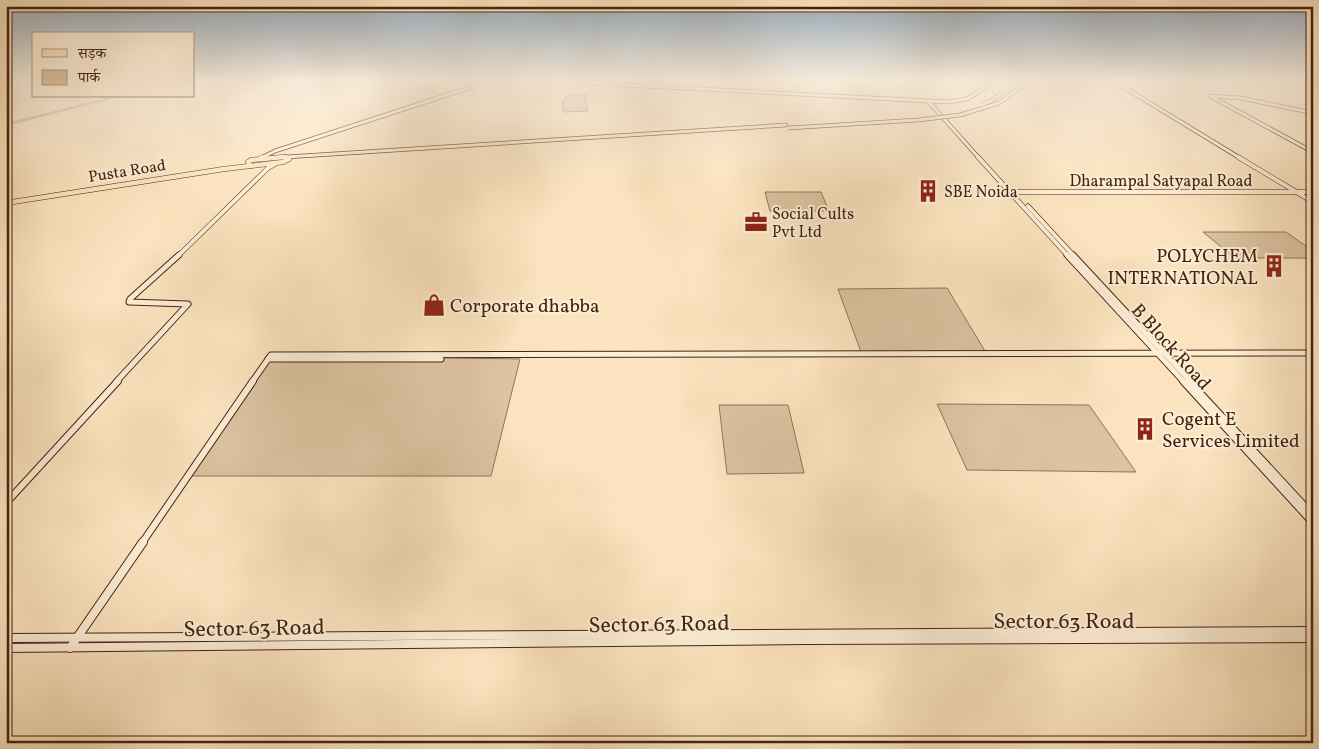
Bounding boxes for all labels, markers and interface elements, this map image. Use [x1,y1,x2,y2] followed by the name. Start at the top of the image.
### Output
[32,32,195,98] legend
[77,44,107,65] text: सड़क
[77,68,101,89] text: पार्क
[87,155,168,189] street label: Pusta Road
[1069,171,1253,193] street label: Dharampal Satyapal Road
[915,178,941,204] building icon: SBE Noida
[944,182,1018,204] place label: SBE Noida
[772,204,854,244] place label: Social Cults Pvt Ltd
[743,209,769,235] office icon: Social Cults Pvt Ltd
[1107,244,1258,292] place label: POLYCHEM INTERNATIONAL
[1261,253,1287,279] building icon: POLYCHEM INTERNATIONAL
[421,292,447,318] shop icon: Corporate dhabba
[450,294,599,320] place label: Corporate dhabba
[1125,298,1216,396] street label: B Block Road
[1162,407,1300,455] place label: Cogent E Services Limited
[1132,416,1158,442] building icon: Cogent E Services Limited
[993,607,1135,638] street label: Sector 63 Road
[588,609,730,642] street label: Sector 63 Road
[183,613,325,646] street label: Sector 63 Road

